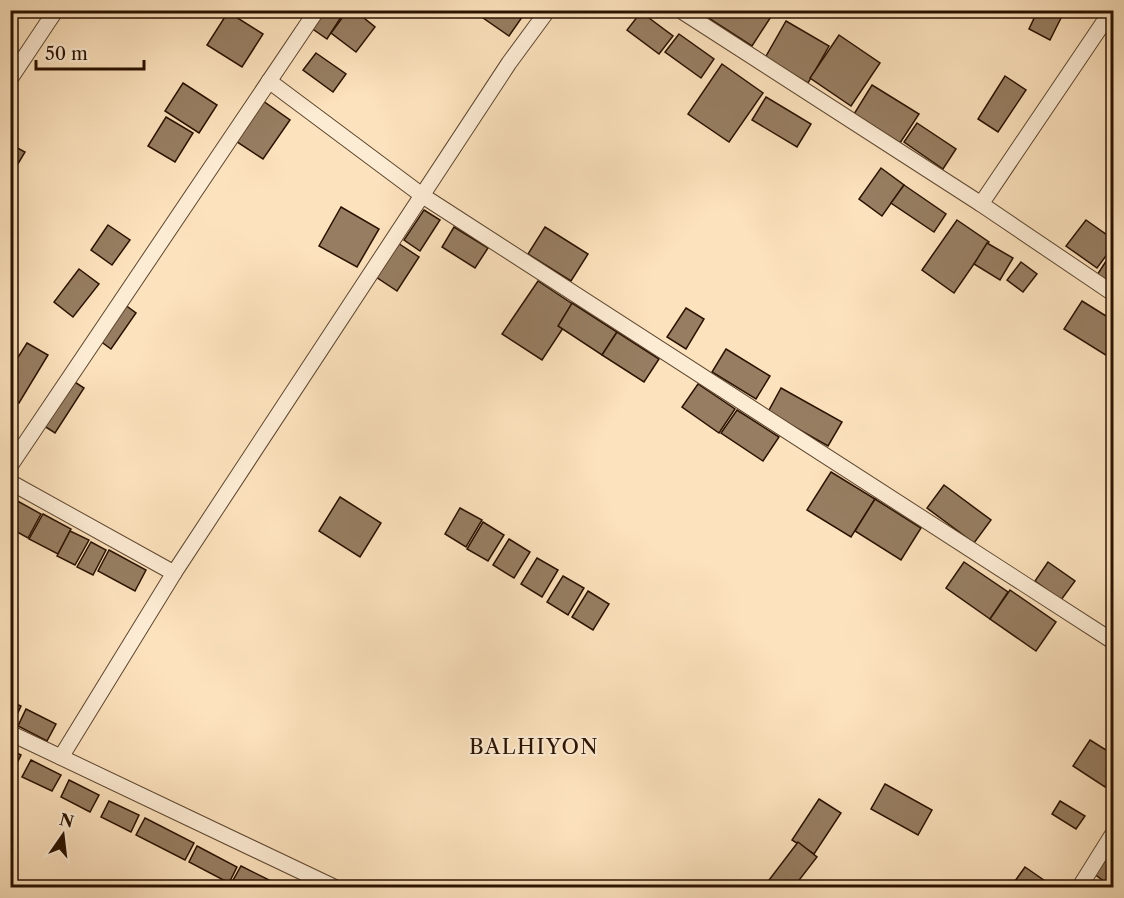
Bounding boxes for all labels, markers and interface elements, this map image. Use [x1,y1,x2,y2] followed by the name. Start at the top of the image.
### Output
[36,33,144,71] scale bar
[45,43,88,65] text: 50 m
[469,734,599,759] district label: BALHIYON
[33,805,93,865] north arrow
[57,809,76,832] text: N

